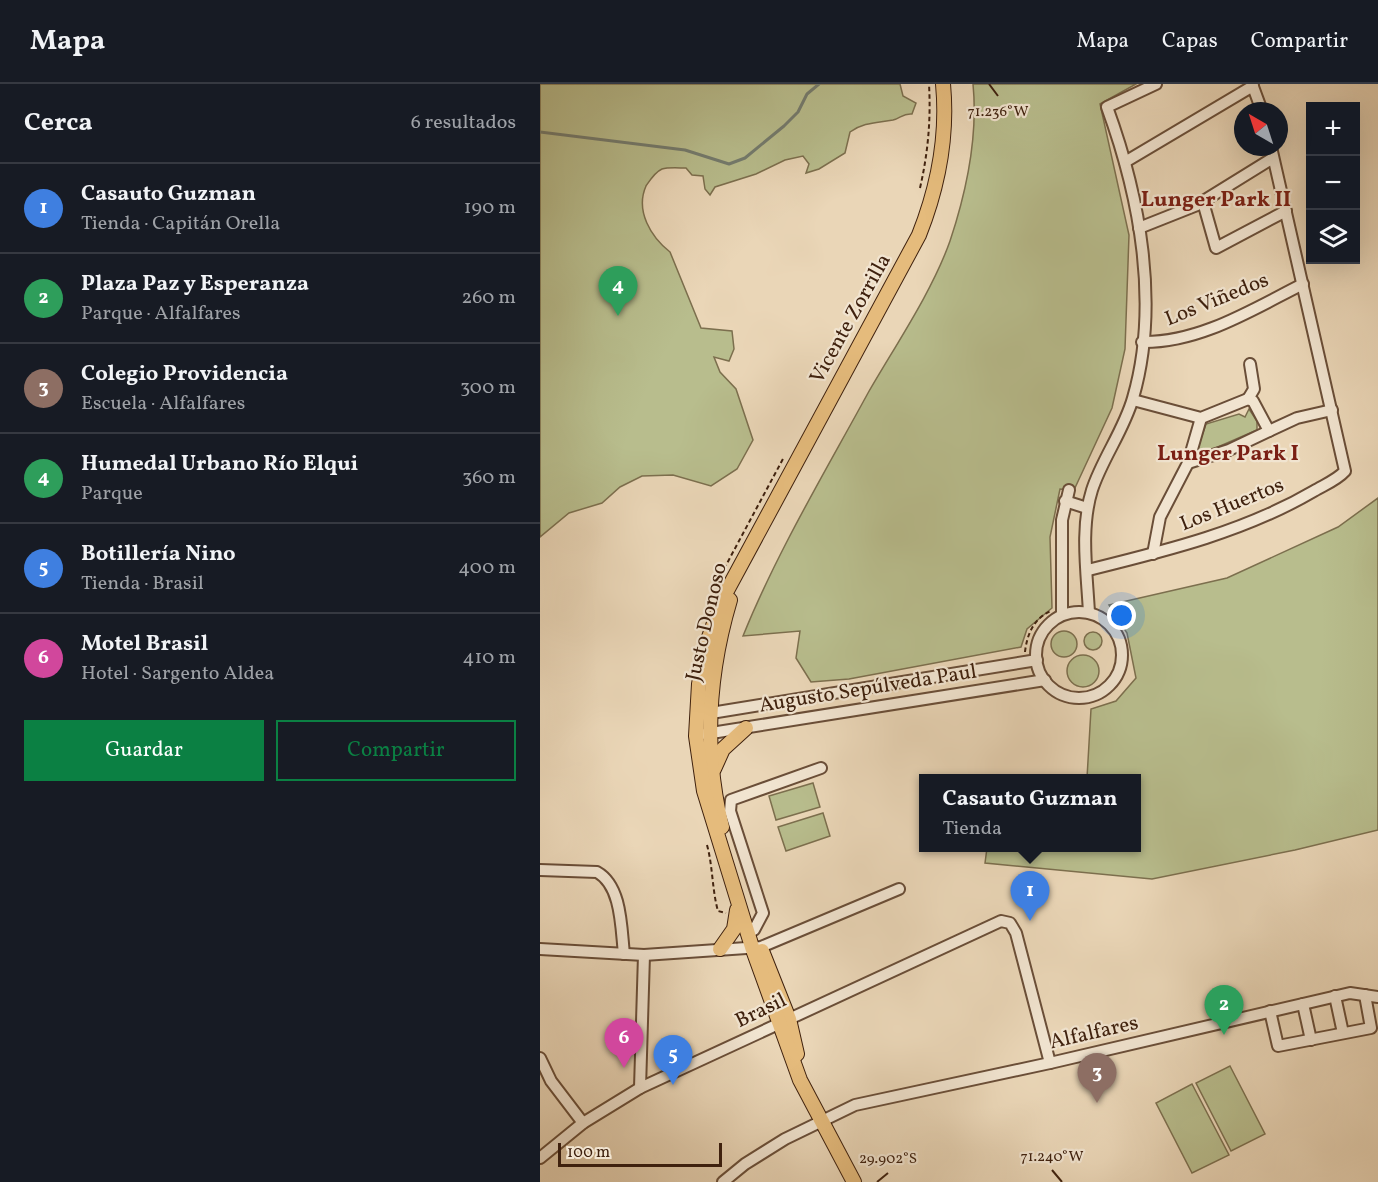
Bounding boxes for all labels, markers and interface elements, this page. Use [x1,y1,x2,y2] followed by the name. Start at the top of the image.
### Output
[30,22,105,61] text: Mapa
[1077,27,1129,56] text: Mapa
[1162,27,1218,56] text: Capas
[1251,27,1348,56] text: Compartir
[968,102,1028,123] text: 71.236°W
[1234,102,1288,156] north arrow
[1306,102,1360,264] map controls
[1306,102,1360,156] button: +
[24,105,93,141] text: Cerca
[411,109,516,137] text: 6 resultados
[1306,156,1360,210] button: −
[81,179,256,210] text: Casauto Guzman
[1141,185,1291,216] district label: Lunger Park II
[39,194,48,222] text: 1
[464,194,516,222] text: 190 m
[81,210,280,238] text: Tienda · Capitán Orella
[1306,210,1360,264] button: layers
[803,249,899,389] street label: Vicente Zorrilla
[598,266,638,316] pin: 4
[1161,266,1273,334] street label: Los Viñedos
[81,269,309,300] text: Plaza Paz y Esperanza
[38,284,49,312] text: 2
[461,284,516,312] text: 260 m
[81,300,241,328] text: Parque · Alfalfares
[81,359,288,390] text: Colegio Providencia
[38,374,49,402] text: 3
[460,374,516,402] text: 300 m
[81,390,245,418] text: Escuela · Alfalfares
[1157,439,1299,470] district label: Lunger Park I
[81,449,358,480] text: Humedal Urbano Río Elqui
[37,464,50,492] text: 4
[462,464,516,492] text: 360 m
[1176,471,1288,539] street label: Los Huertos
[81,480,143,508] text: Parque
[81,539,236,570] text: Botillería Nino
[39,554,48,582] text: 5
[458,554,516,582] text: 400 m
[679,560,735,684] street label: Justo Donoso
[81,570,204,598] text: Tienda · Brasil
[1107,601,1136,630] your location
[81,629,208,660] text: Motel Brasil
[38,644,49,672] text: 6
[463,644,516,672] text: 410 m
[757,657,979,721] street label: Augusto Sepúlveda Paul
[81,660,274,688] text: Hotel · Sargento Aldea
[24,720,264,781] button: Guardar
[276,720,516,781] button: Compartir
[919,774,1141,852] popup
[943,784,1117,815] text: Casauto Guzman
[943,815,1002,843] text: Tienda
[1010,872,1050,921] pin: 1
[730,986,792,1036] street label: Brasil
[1204,986,1244,1035] pin: 2
[1047,1009,1141,1057] street label: Alfalfares
[604,1018,644,1068] pin: 6
[654,1036,692,1085] pin: 5
[1078,1054,1116,1103] pin: 3
[558,1140,722,1168] scale bar
[567,1142,610,1164] text: 100 m
[1020,1147,1084,1168] text: 71.240°W
[859,1149,917,1170] text: 29.902°S

